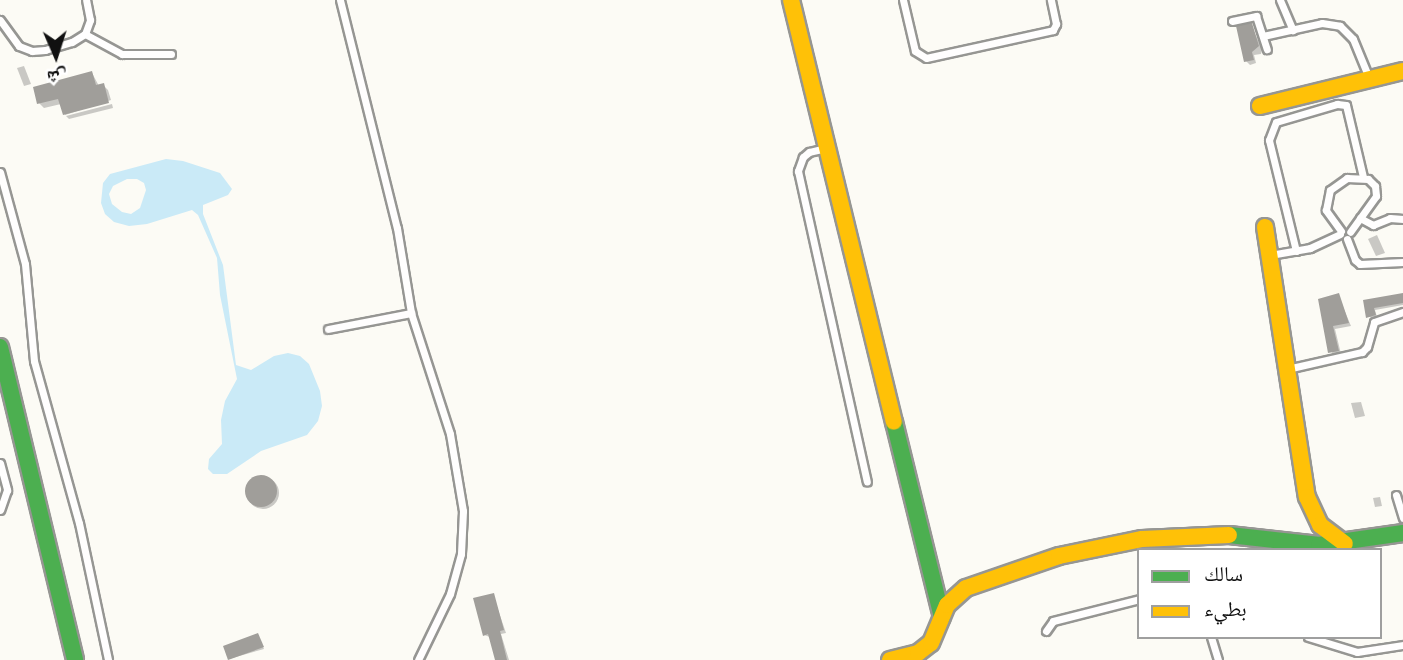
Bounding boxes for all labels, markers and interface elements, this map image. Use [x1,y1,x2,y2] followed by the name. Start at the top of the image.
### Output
[21,21,91,91] north arrow
[46,65,68,89] text: ش
[1137,548,1382,639] legend
[1204,561,1243,587] text: سالك
[1204,596,1247,622] text: بطيء

